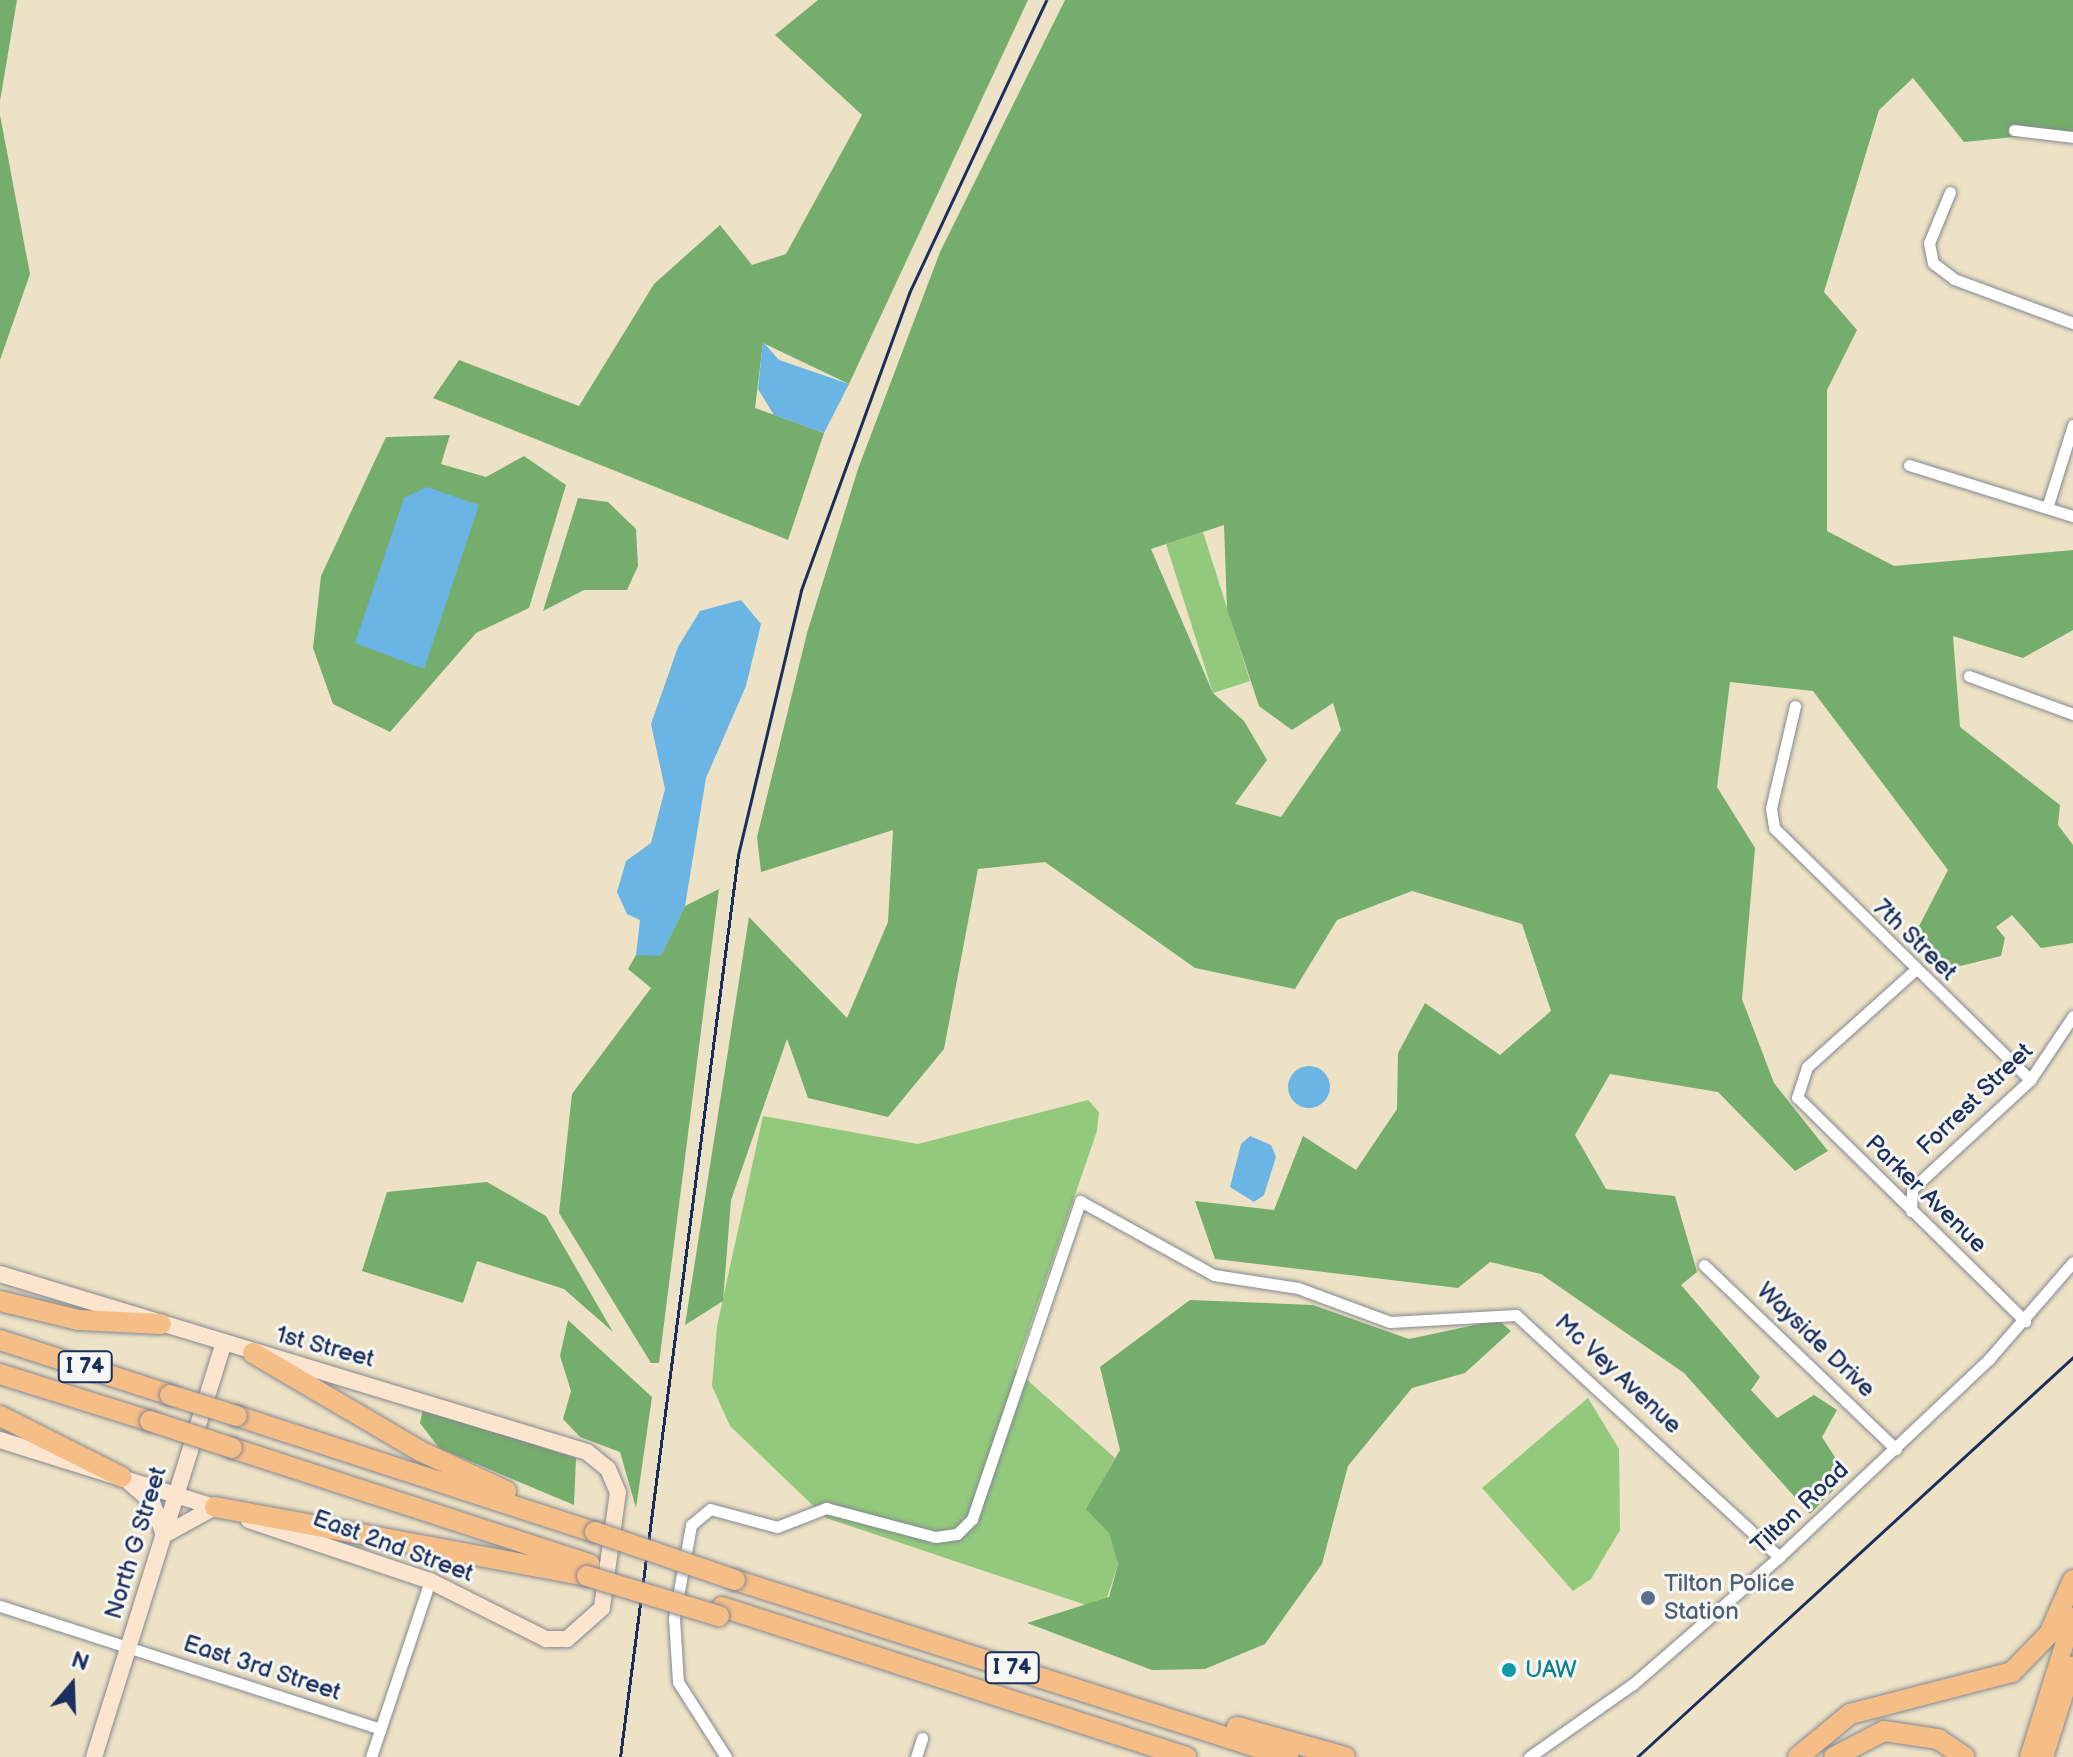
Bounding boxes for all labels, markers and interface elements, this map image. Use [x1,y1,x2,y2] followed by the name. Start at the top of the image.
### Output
[1867,893,1963,987] street label: 7th Street
[1911,1037,2039,1161] street label: Forrest Street
[1859,1129,1993,1259] street label: Parker Avenue
[1751,1276,1881,1404] street label: Wayside Drive
[1548,1307,1688,1441] street label: Mc Vey Avenue
[273,1320,377,1374] street label: 1st Street
[57,1349,113,1385] road number: I 74
[1745,1456,1855,1560] street label: Tilton Road
[99,1463,173,1623] street label: North G Street
[309,1504,477,1588] street label: East 2nd Street
[1664,1570,1794,1626] place label: Tilton Police Station
[1639,1589,1657,1607] marker: Tilton Police Station
[179,1629,345,1707] street label: East 3rd Street
[32,1645,112,1725] north arrow
[68,1646,92,1677] text: N
[984,1650,1040,1686] road number: I 74
[1525,1656,1577,1684] place label: UAW
[1500,1661,1518,1679] marker: UAW

